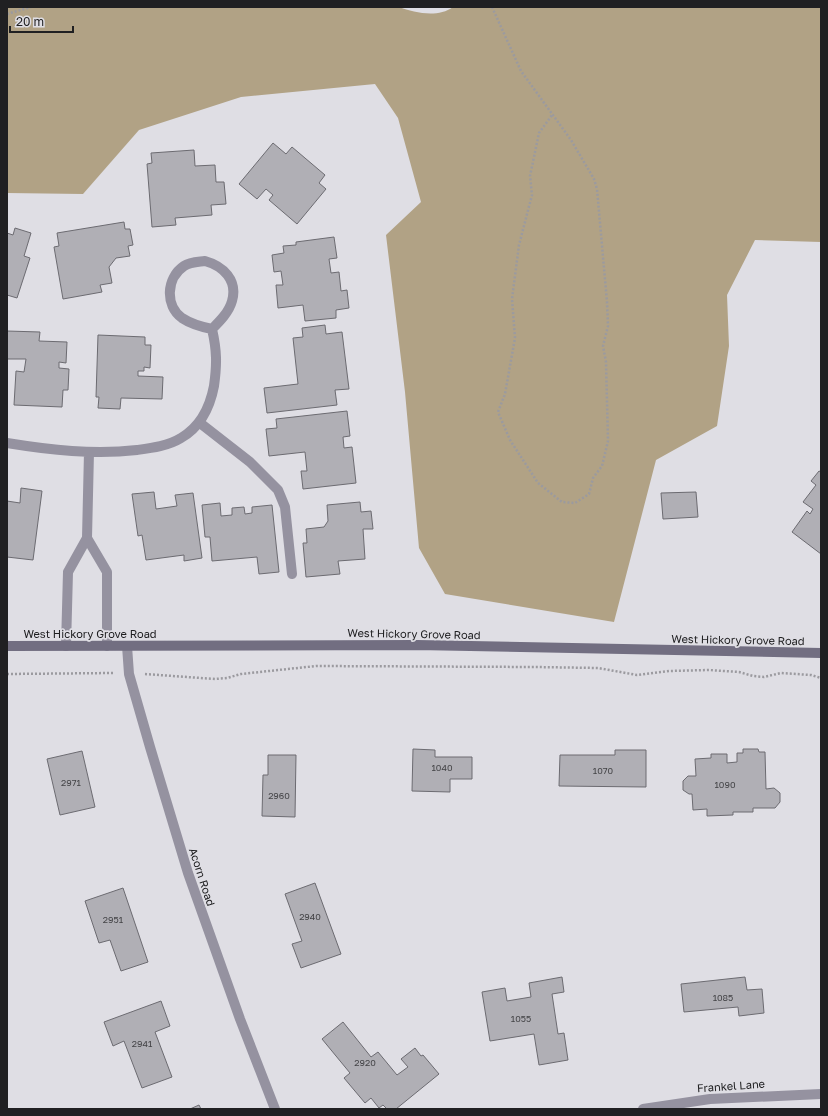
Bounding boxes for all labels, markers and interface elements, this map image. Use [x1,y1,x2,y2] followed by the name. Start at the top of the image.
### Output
[10,8,73,34] scale bar
[16,14,44,29] text: 20 m
[347,626,481,641] street label: West Hickory Grove Road
[23,627,157,640] street label: West Hickory Grove Road
[671,632,805,647] street label: West Hickory Grove Road
[431,762,453,773] house number: 1040
[593,765,614,776] house number: 1070
[61,777,82,788] house number: 2971
[715,779,736,790] house number: 1090
[268,790,290,801] house number: 2960
[187,846,218,908] street label: Acorn Road
[299,911,321,922] house number: 2940
[103,914,124,925] house number: 2951
[713,992,733,1003] house number: 1085
[511,1013,531,1024] house number: 1055
[132,1038,153,1049] house number: 2941
[354,1057,376,1068] house number: 2920
[697,1077,765,1094] street label: Frankel Lane

